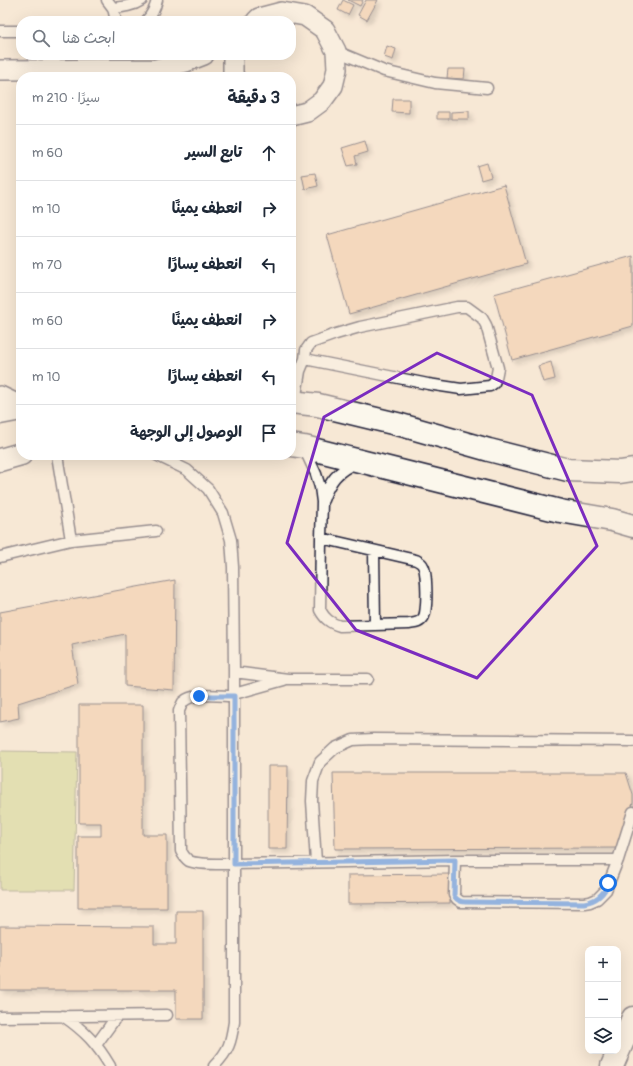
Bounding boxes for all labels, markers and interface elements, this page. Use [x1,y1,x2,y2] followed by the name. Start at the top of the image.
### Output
[16,16,296,60] search box
[30,27,52,49] icon: search
[62,29,115,48] text: ابحث هنا
[228,87,280,108] text: 3 دقيقة
[32,90,100,106] text: سيرًا · 210 m
[258,142,280,164] icon: ahead
[185,143,242,162] text: تابع السير
[32,145,63,161] text: 60 m
[258,198,280,220] icon: right
[172,199,242,218] text: انعطف يمينًا
[32,201,60,217] text: 10 m
[258,254,280,276] icon: left
[168,255,242,274] text: انعطف يسارًا
[32,257,62,273] text: 70 m
[258,310,280,332] icon: right
[172,311,242,330] text: انعطف يمينًا
[32,313,63,329] text: 60 m
[258,366,280,388] icon: left
[168,367,242,386] text: انعطف يسارًا
[32,369,60,385] text: 10 m
[258,422,280,444] icon: arrive
[130,423,242,442] text: الوصول إلى الوجهة
[190,687,208,705] route end
[599,874,617,892] route start
[585,946,621,1054] map controls
[585,946,621,982] button: +
[585,982,621,1018] button: −
[585,1018,621,1054] button: layers

